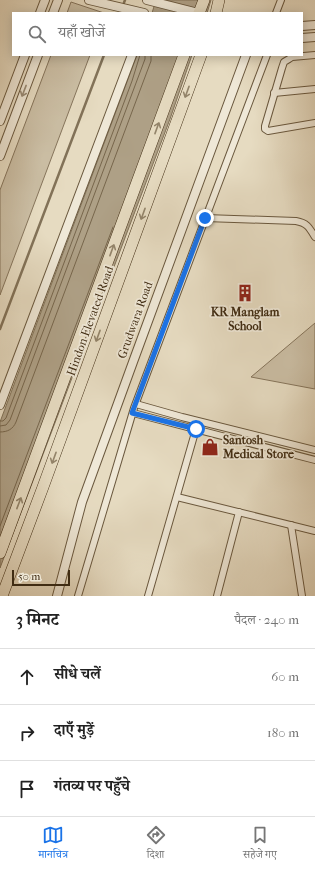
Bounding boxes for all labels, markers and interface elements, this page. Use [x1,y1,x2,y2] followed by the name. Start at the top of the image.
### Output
[12,12,303,56] search box
[26,23,48,45] icon: search
[58,23,105,41] text: यहाँ खोजें
[20,85,28,97] one-way arrow
[183,85,191,97] one-way arrow
[154,121,161,134] one-way arrow
[138,207,146,219] one-way arrow
[196,209,214,227] route end
[109,244,117,256] one-way arrow
[64,264,117,378] street label: Hindon Elevated Road
[115,279,156,361] street label: Grudwara Road
[235,283,255,303] building icon: KR Manglam School
[211,305,280,333] place label: KR Manglam School
[94,329,102,341] one-way arrow
[187,420,205,438] route start
[222,433,294,461] place label: Santosh Medical Store
[200,437,220,457] shop icon: Santosh Medical Store
[49,452,57,464] one-way arrow
[15,498,23,510] one-way arrow
[12,568,70,587] scale bar
[18,570,40,583] text: 50 m
[16,609,59,629] text: 3 मिनट
[234,612,299,627] text: पैदल · 240 m
[54,665,101,683] text: सीधे चलें
[16,666,38,688] icon: ahead
[271,669,299,684] text: 60 m
[54,721,94,739] text: दाएँ मुड़ें
[16,722,38,744] icon: right
[267,725,299,740] text: 180 m
[54,777,130,795] text: गंतव्य पर पहुँचे
[16,778,38,800] icon: arrive
[38,824,68,865] tab: मानचित्र
[145,824,167,865] tab: दिशा
[243,824,277,865] tab: सहेजे गए

